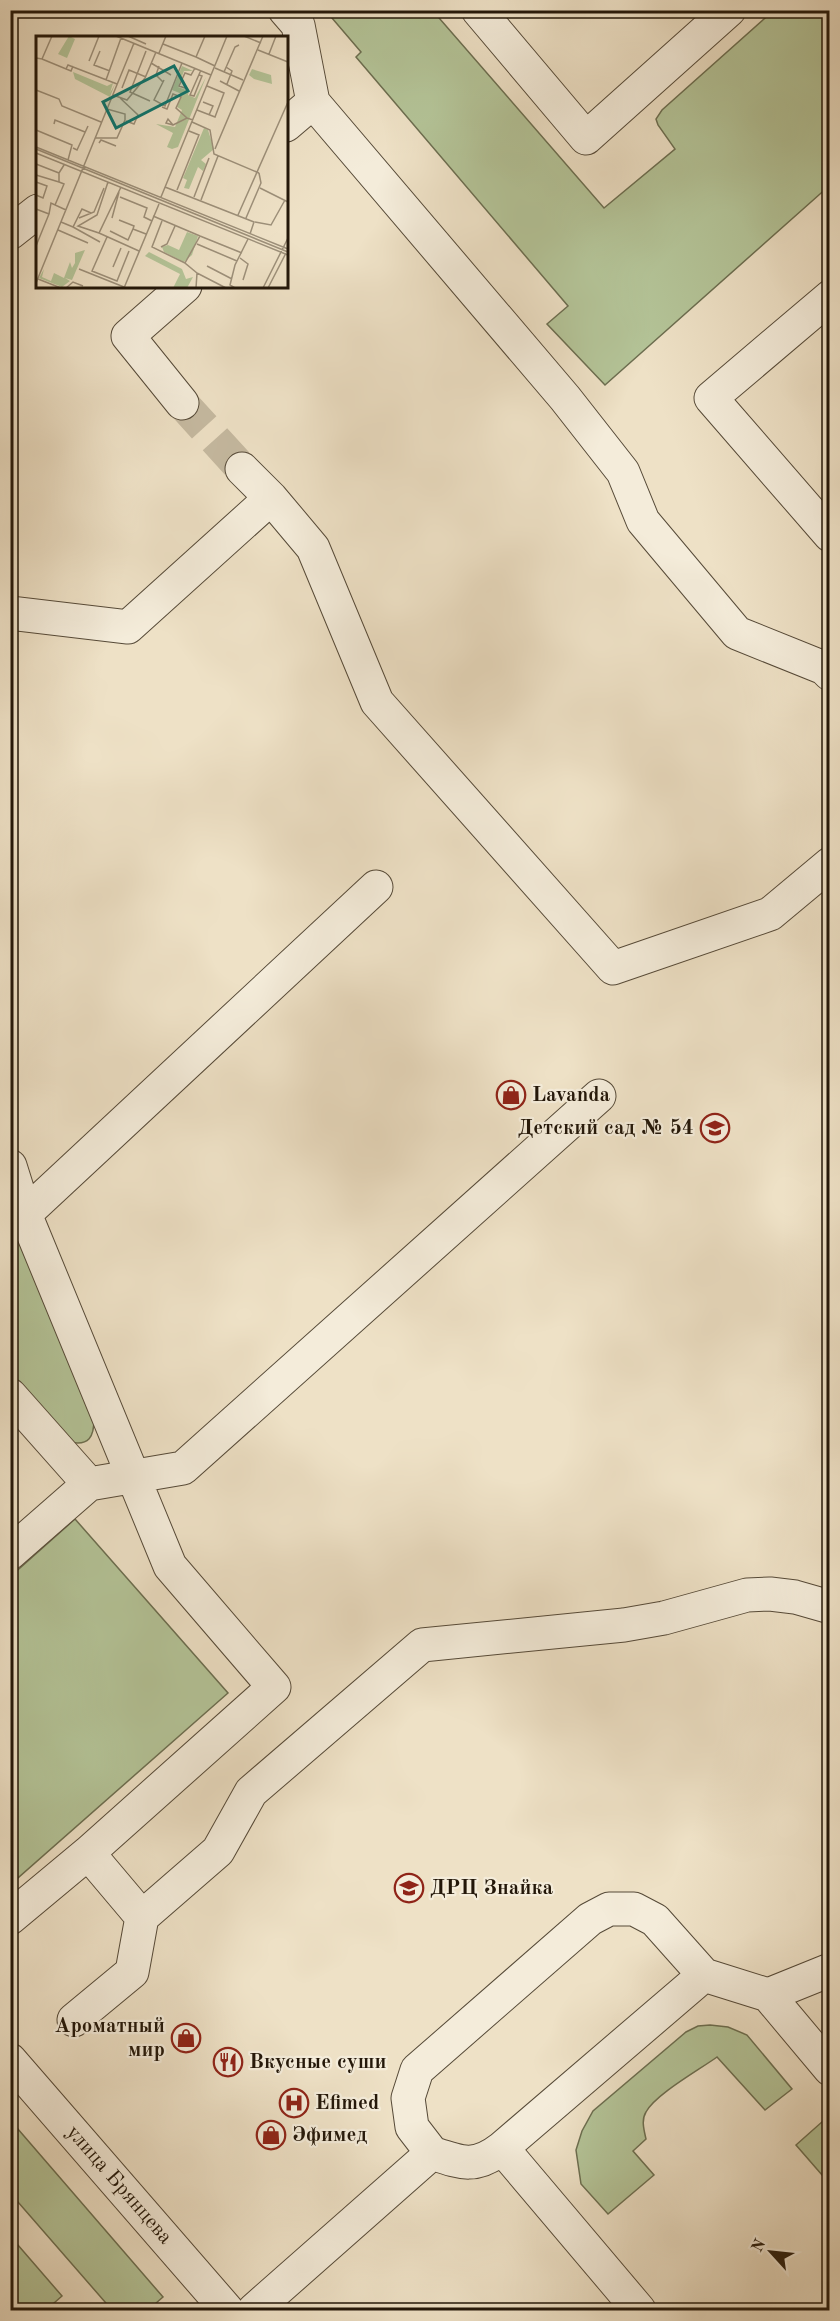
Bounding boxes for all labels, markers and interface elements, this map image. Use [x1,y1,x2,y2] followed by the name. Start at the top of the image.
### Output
[36,36,288,288] inset map
[495,1079,527,1111] shop icon: Lavanda
[532,1085,611,1106] place label: Lavanda
[699,1112,731,1144] school or university icon: Детский сад № 54
[518,1118,694,1139] place label: Детский сад № 54
[393,1872,425,1904] school or university icon: ДРЦ Знайка
[430,1878,554,1899] place label: ДРЦ Знайка
[55,2016,165,2061] place label: Ароматный мир
[170,2022,202,2054] shop icon: Ароматный мир
[212,2046,244,2078] restaurant icon: Вкусные суши
[249,2052,387,2073] place label: Вкусные суши
[278,2087,310,2119] hospital icon: Efimed
[315,2093,379,2114] place label: Efimed
[255,2119,287,2151] shop icon: Эфимед
[62,2122,176,2248] street label: улица Брянцева
[292,2125,367,2146] place label: Эфимед
[741,2222,801,2282] north arrow
[750,2236,770,2255] text: N

